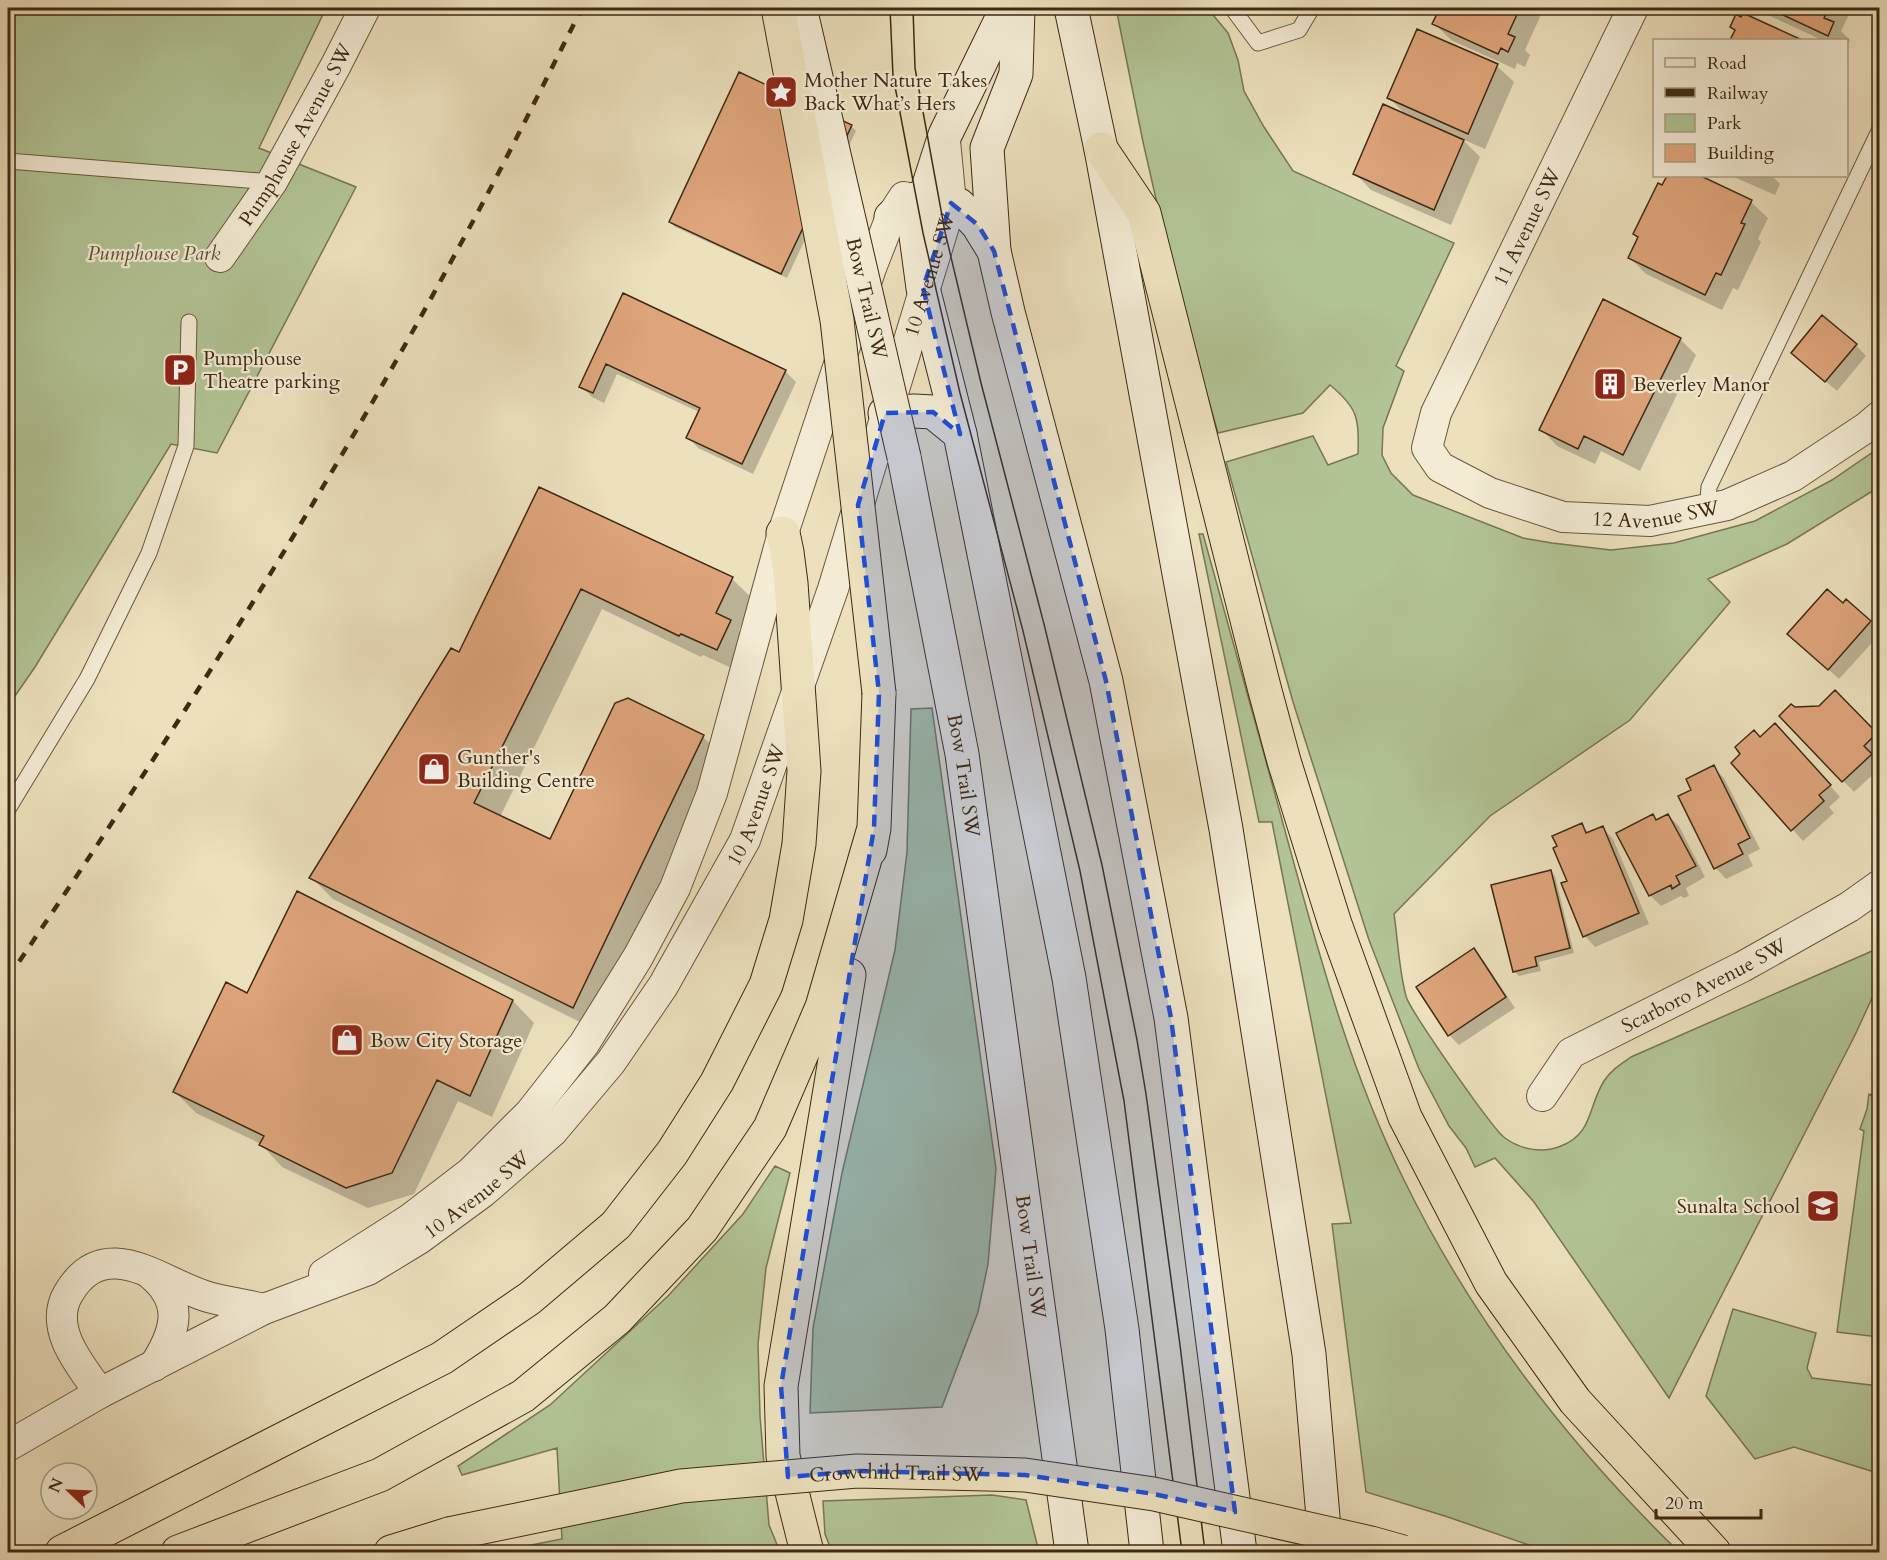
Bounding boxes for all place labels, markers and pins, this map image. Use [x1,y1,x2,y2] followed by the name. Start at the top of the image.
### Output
[804,67,987,117] place label: Mother Nature Takes Back What’s Hers
[763,74,799,110] place icon: Mother Nature Takes Back What’s Hers
[203,345,341,395] place label: Pumphouse Theatre parking
[162,352,198,388] parking icon: Pumphouse Theatre parking
[1592,366,1628,402] building icon: Beverley Manor
[1633,371,1770,398] place label: Beverley Manor
[457,744,595,794] place label: Gunther's Building Centre
[416,751,452,787] shop icon: Gunther's Building Centre
[329,1022,365,1058] shop icon: Bow City Storage
[370,1027,522,1054] place label: Bow City Storage
[1805,1188,1841,1224] school or university icon: Sunalta School
[1677,1193,1800,1220] place label: Sunalta School

